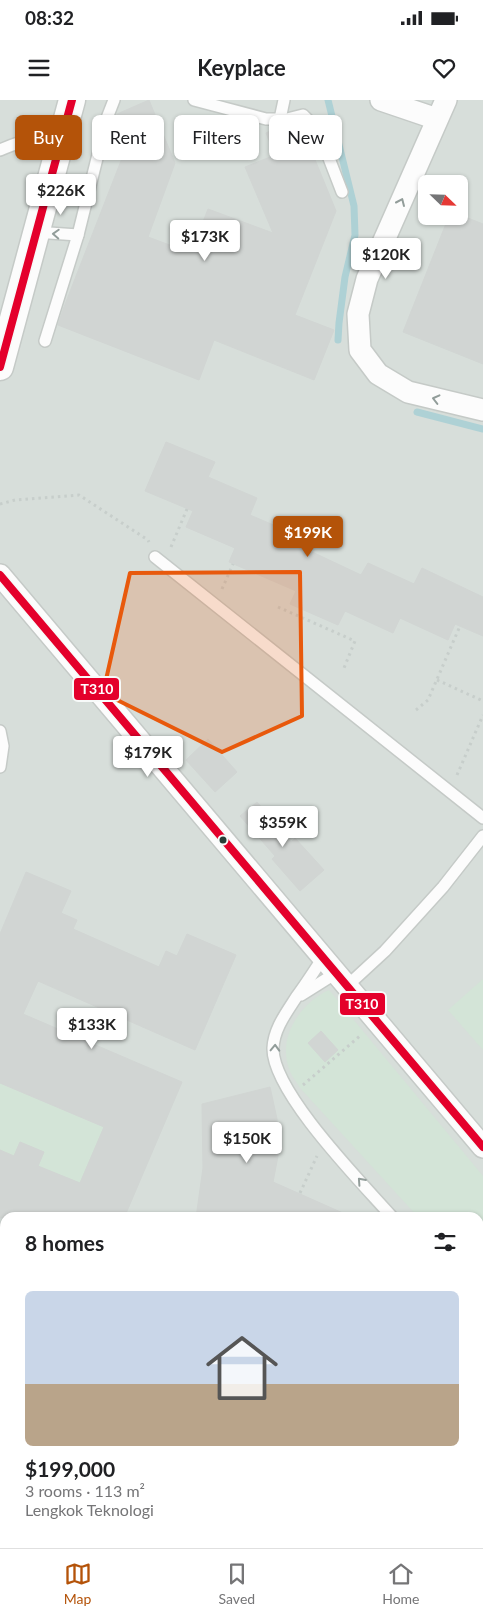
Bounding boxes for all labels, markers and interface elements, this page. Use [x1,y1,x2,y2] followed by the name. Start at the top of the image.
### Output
[25,6,74,29] text: 08:32
[25,54,53,82] icon: menu
[197,54,286,81] text: Keyplace
[430,54,458,82] icon: heart
[15,115,82,160] chip: Buy
[92,115,164,160] chip: Rent
[174,115,259,160] chip: Filters
[269,115,342,160] chip: New
[26,174,96,216] pin: $226K
[418,175,468,225] north arrow
[418,175,468,225] map controls
[37,180,85,199] text: $226K
[394,198,405,207] one-way arrow
[170,220,240,262] pin: $173K
[181,226,229,245] text: $173K
[52,228,60,239] one-way arrow
[351,238,421,280] pin: $120K
[362,244,410,263] text: $120K
[431,394,440,405] one-way arrow
[273,516,343,558] pin: $199K
[284,522,332,541] text: $199K
[73,677,120,701] line badge: T310
[81,680,113,697] text: T310
[113,736,183,778] pin: $179K
[124,742,172,761] text: $179K
[248,806,318,848] pin: $359K
[259,812,307,831] text: $359K
[218,835,228,845] unlabelled marker
[339,992,386,1016] line badge: T310
[346,995,378,1012] text: T310
[57,1008,127,1050] pin: $133K
[68,1014,116,1033] text: $133K
[269,1043,280,1051] one-way arrow
[212,1122,282,1164] pin: $150K
[223,1128,271,1147] text: $150K
[358,1178,367,1187] one-way arrow
[431,1228,459,1256] icon: filters
[25,1230,104,1255] text: 8 homes
[197,1323,287,1413] icon: home
[25,1456,115,1481] text: $199,000
[25,1481,145,1500] text: 3 rooms · 113 m²
[25,1500,154,1519] text: Lengkok Teknologi
[64,1560,92,1607] tab: Map
[219,1560,255,1607] tab: Saved
[382,1560,419,1607] tab: Home

